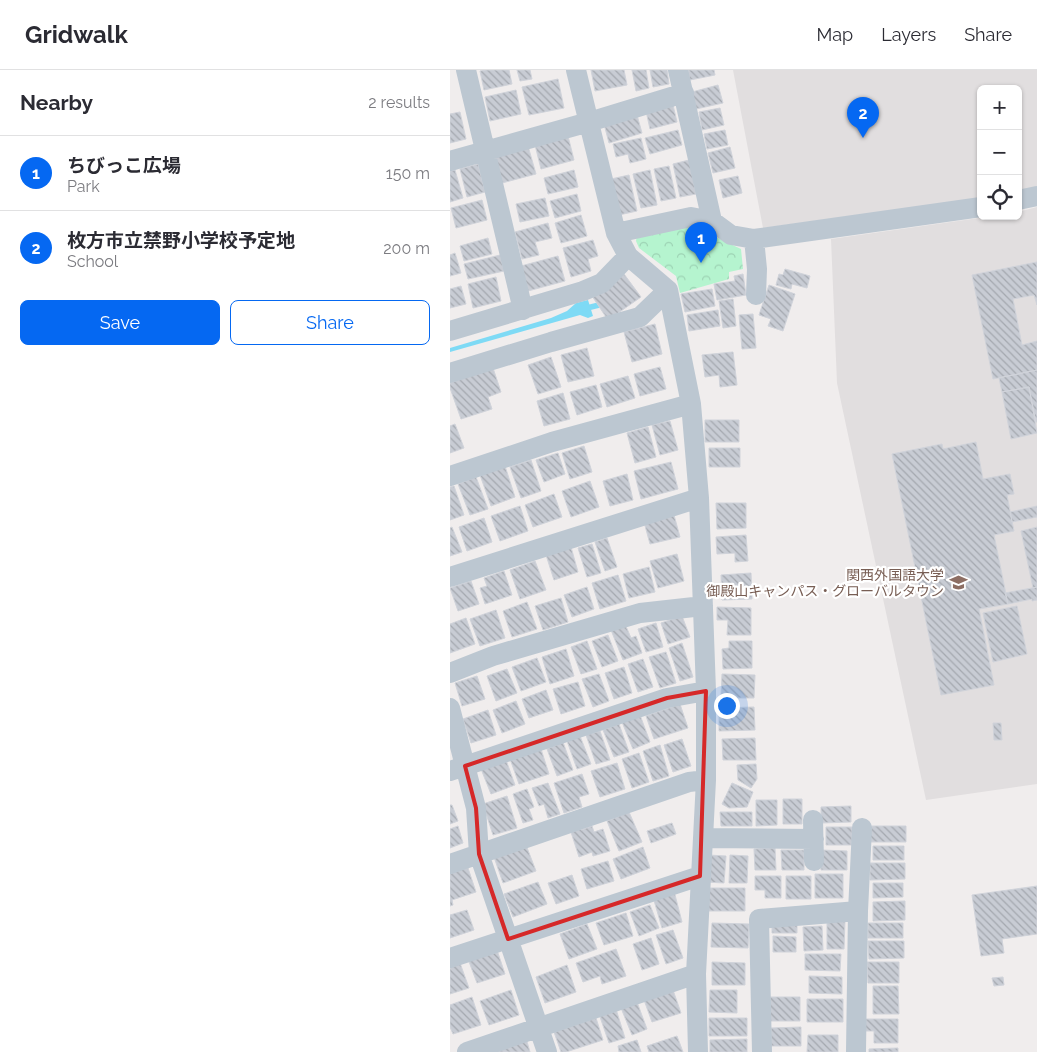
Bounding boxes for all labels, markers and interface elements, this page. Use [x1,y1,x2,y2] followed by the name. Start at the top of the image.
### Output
[25,20,128,49] text: Gridwalk
[817,24,853,45] text: Map
[881,24,936,45] text: Layers
[964,24,1012,45] text: Share
[977,85,1022,220] map controls
[977,85,1022,130] button: +
[20,90,93,115] text: Nearby
[368,93,430,112] text: 2 results
[847,97,879,138] pin: 2
[977,130,1022,175] button: −
[67,154,181,176] text: ちびっこ広場
[32,164,40,183] text: 1
[386,164,430,183] text: 150 m
[977,175,1022,220] button: locate
[67,177,100,196] text: Park
[685,222,717,263] pin: 1
[67,229,295,251] text: 枚方市立禁野小学校予定地
[31,239,41,258] text: 2
[383,239,430,258] text: 200 m
[67,252,118,271] text: School
[20,300,220,345] button: Save
[230,300,430,345] button: Share
[706,567,944,599] place label: 関西外国語大学 御殿山キャンパス・グローバルタウン
[948,573,968,593] school or university icon: 関西外国語大学 御殿山キャンパス・グローバルタウン
[714,693,740,719] your location

